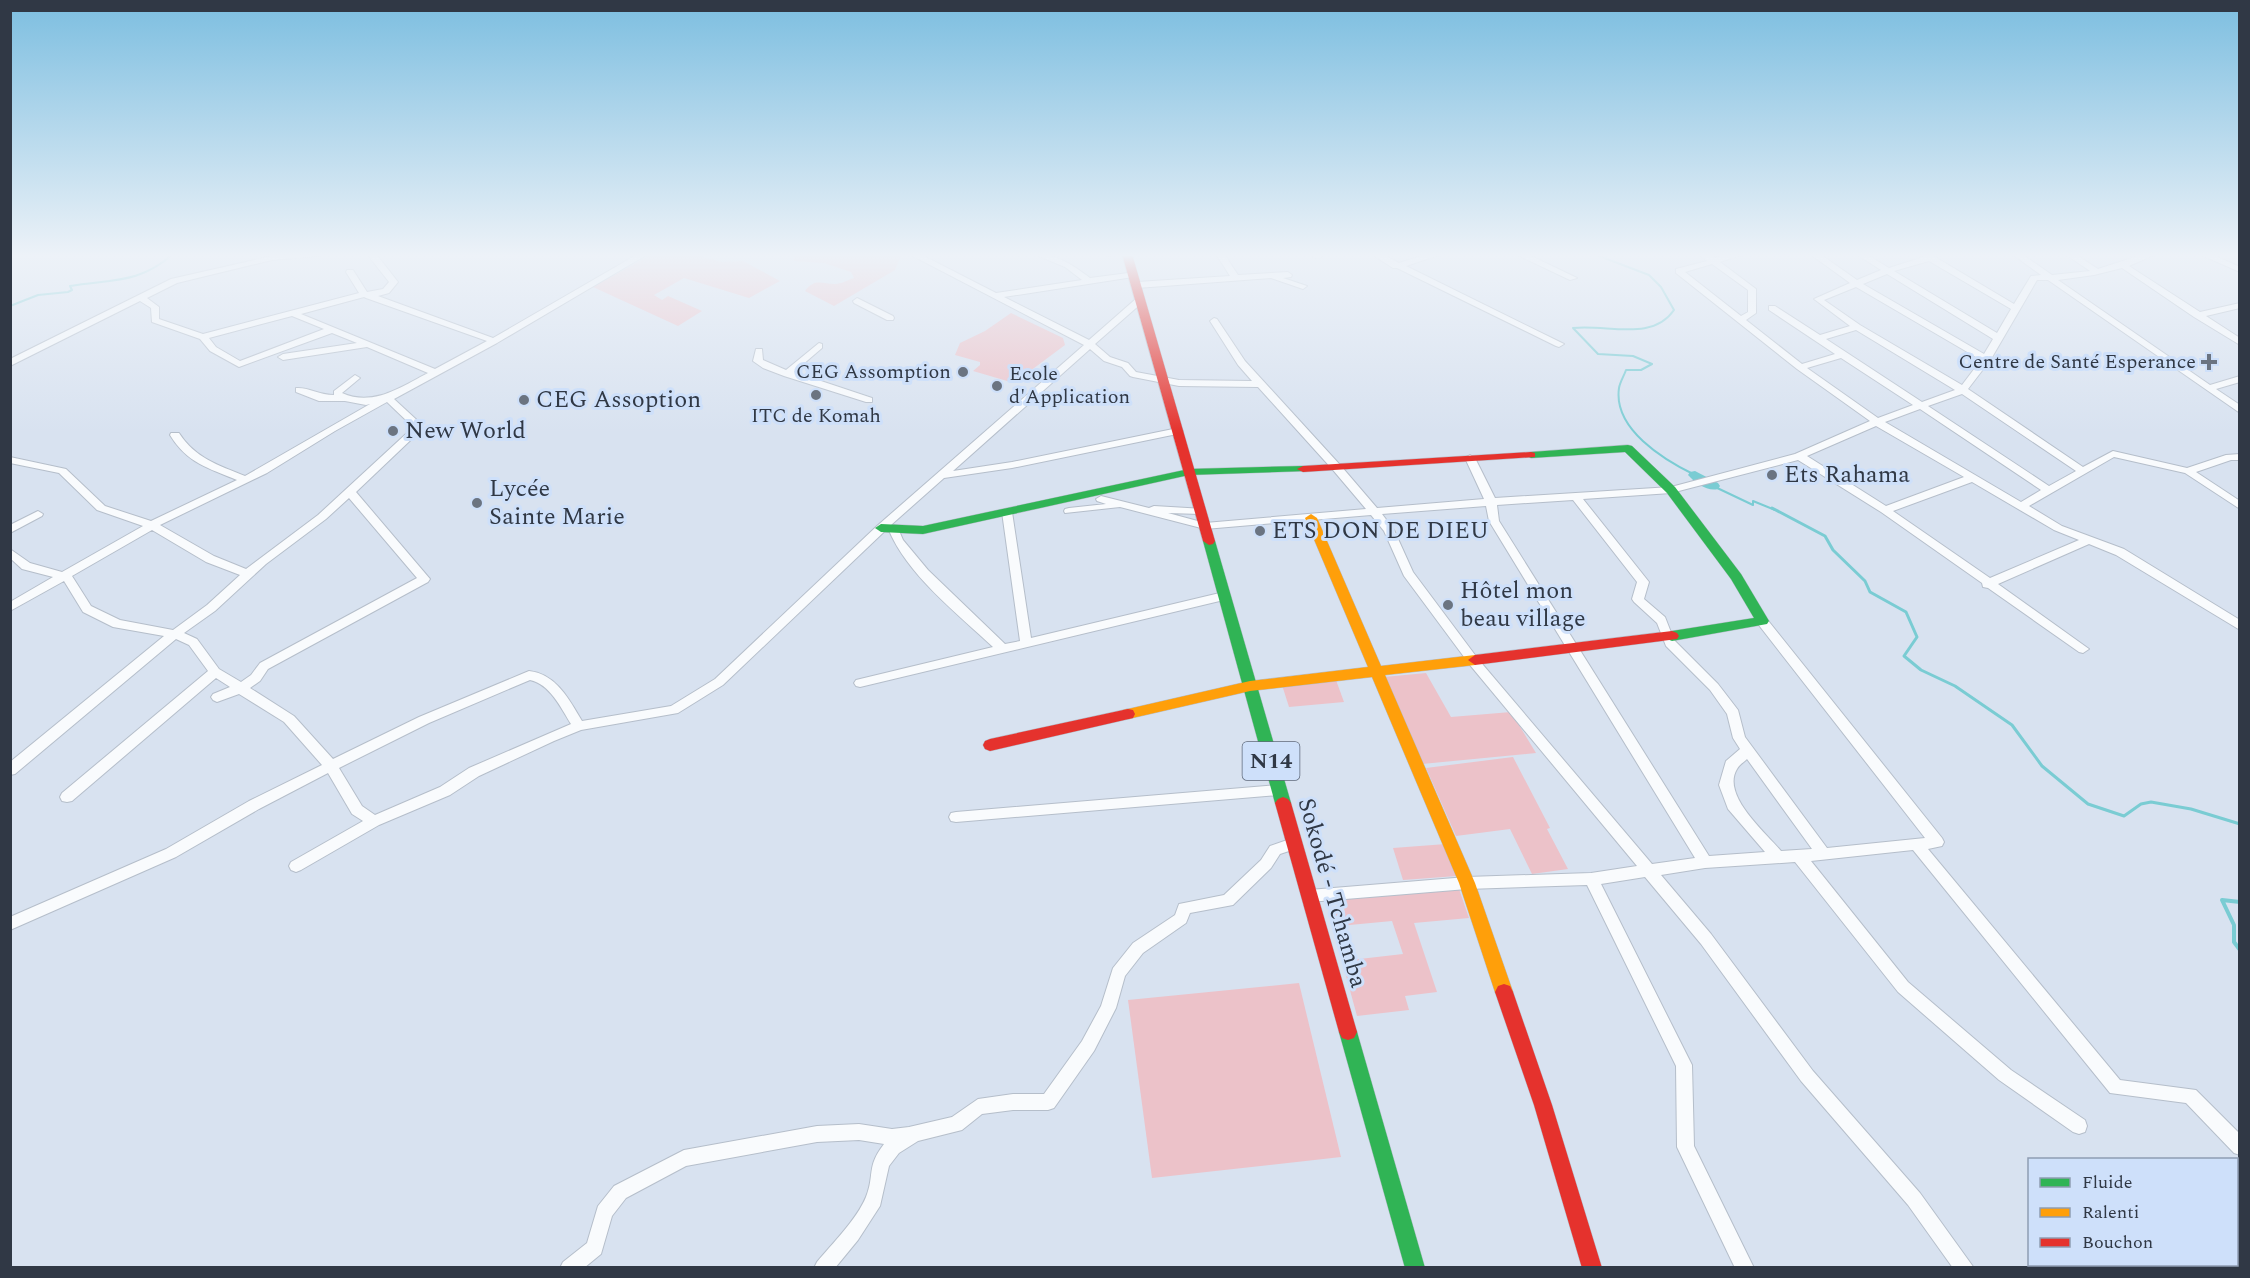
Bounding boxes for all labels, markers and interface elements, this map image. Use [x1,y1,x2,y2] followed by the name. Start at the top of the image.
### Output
[1959,347,2196,377] place label: Centre de Santé Esperance
[2200,353,2218,371] marker: Centre de Santé Esperance
[796,357,951,387] place label: CEG Assomption
[1009,359,1130,412] place label: Ecole d'Application
[956,365,970,379] marker: CEG Assomption
[990,379,1004,393] marker: Ecole d'Application
[536,382,701,418] place label: CEG Assoption
[809,388,823,402] marker: ITC de Komah
[517,393,531,407] marker: CEG Assoption
[751,401,881,431] place label: ITC de Komah
[405,413,526,449] place label: New World
[386,424,400,438] marker: New World
[1784,457,1910,493] place label: Ets Rahama
[1765,468,1779,482] marker: Ets Rahama
[489,471,625,535] place label: Lycée Sainte Marie
[470,496,484,510] marker: Lycée Sainte Marie
[1272,513,1489,549] place label: ETS DON DE DIEU
[1253,524,1267,538] marker: ETS DON DE DIEU
[1460,573,1586,637] place label: Hôtel mon beau village
[1441,598,1455,612] marker: Hôtel mon beau village
[1242,742,1300,780] road number: N14
[1288,794,1376,992] street label: Sokodé - Tchamba
[2028,1158,2238,1266] legend
[2082,1169,2133,1196] text: Fluide
[2082,1199,2139,1226] text: Ralenti
[2082,1229,2153,1256] text: Bouchon

